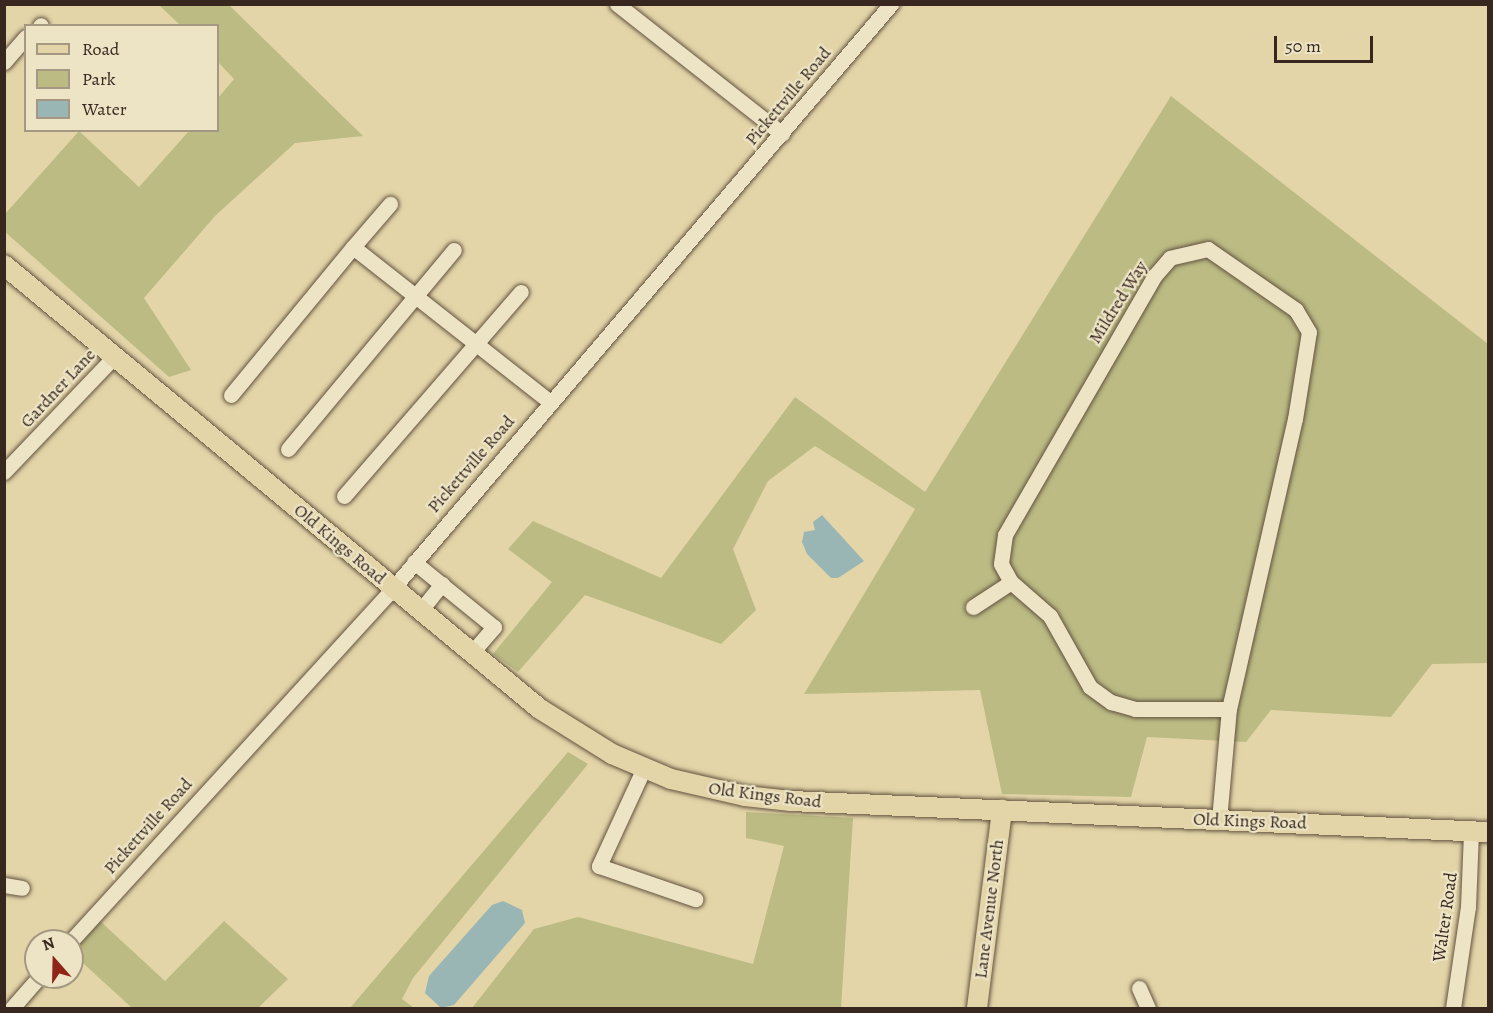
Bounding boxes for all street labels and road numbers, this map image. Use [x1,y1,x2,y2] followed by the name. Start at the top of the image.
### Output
[741,42,835,150] street label: Pickettville Road
[1084,257,1152,347] street label: Mildred Way
[16,344,100,432] street label: Gardner Lane
[423,411,519,517] street label: Pickettville Road
[290,499,390,589] street label: Old Kings Road
[99,773,197,879] street label: Pickettville Road
[707,777,823,813] street label: Old Kings Road
[1193,808,1307,834] street label: Old Kings Road
[970,838,1008,980] street label: Lane Avenue North
[1428,871,1462,963] street label: Walter Road

